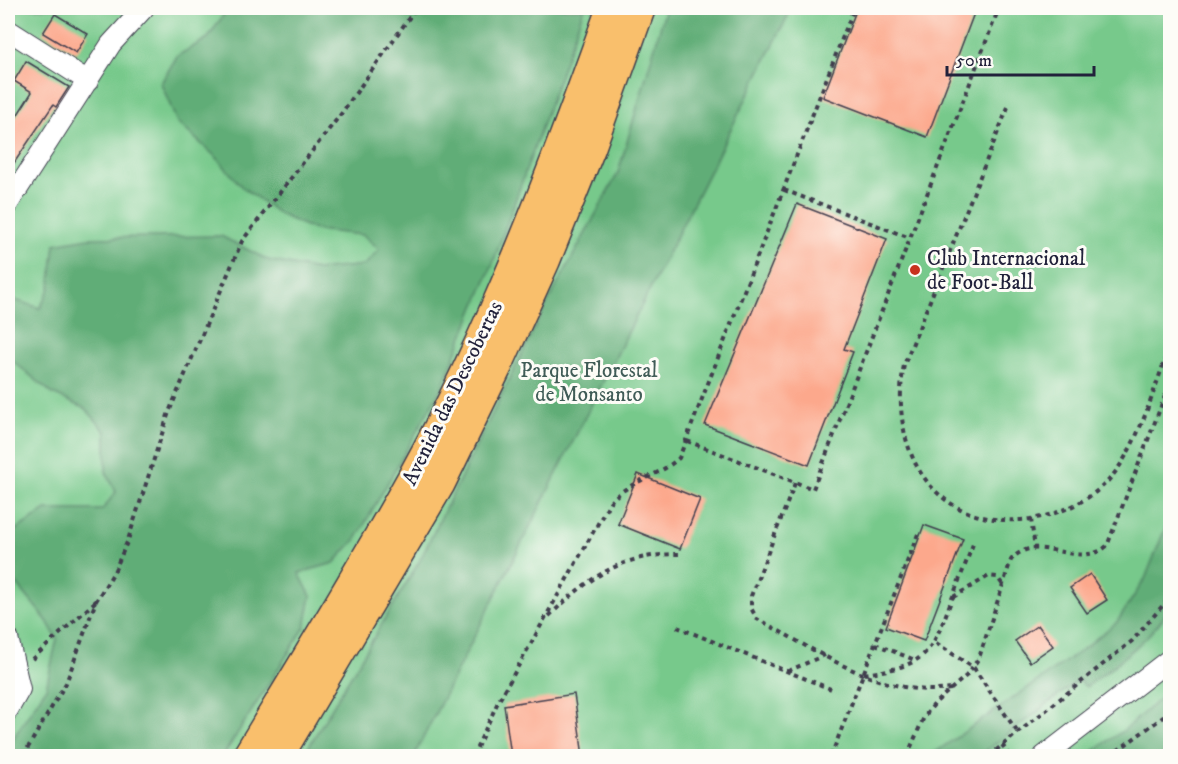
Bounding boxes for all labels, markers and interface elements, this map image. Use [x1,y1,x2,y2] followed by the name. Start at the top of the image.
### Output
[947,39,1094,77] scale bar
[956,50,992,72] text: 50 m
[927,246,1086,296] place label: Club Internacional de Foot-Ball
[908,263,922,277] marker: Club Internacional de Foot-Ball
[397,297,509,490] street label: Avenida das Descobertas
[520,358,658,408] park label: Parque Florestal de Monsanto

